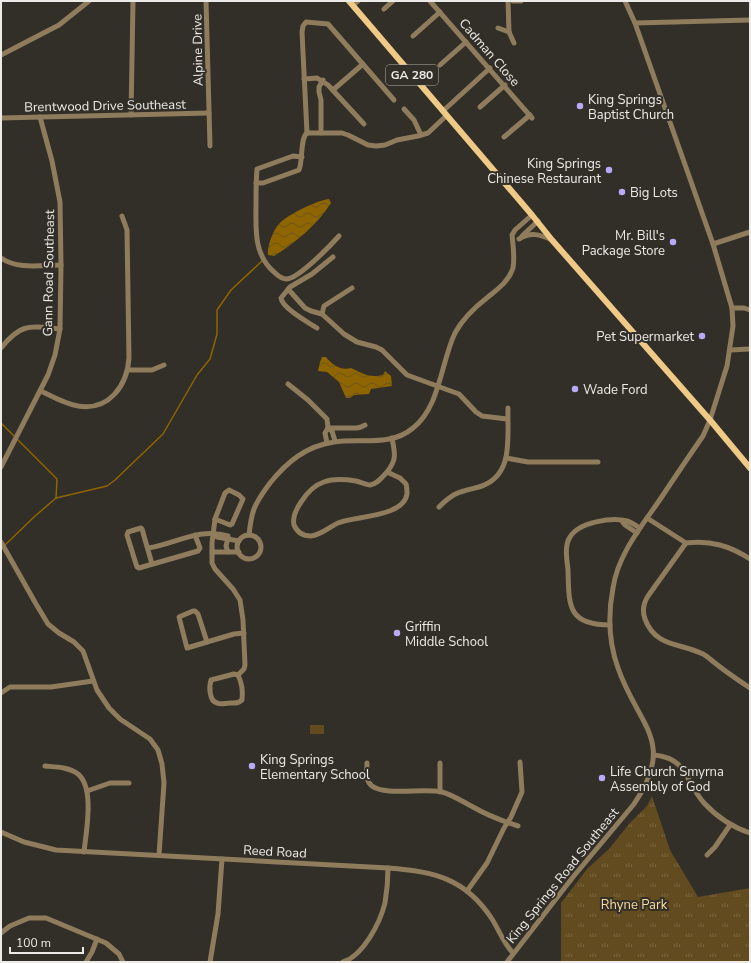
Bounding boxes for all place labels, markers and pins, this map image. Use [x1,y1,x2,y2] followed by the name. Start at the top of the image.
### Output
[588,91,674,124] place label: King Springs Baptist Church
[575,101,585,111] marker: King Springs Baptist Church
[487,155,601,188] place label: King Springs Chinese Restaurant
[604,165,614,175] marker: King Springs Chinese Restaurant
[630,184,678,202] place label: Big Lots
[617,187,627,197] marker: Big Lots
[582,227,665,260] place label: Mr. Bill's Package Store
[668,237,678,247] marker: Mr. Bill's Package Store
[596,328,694,346] place label: Pet Supermarket
[697,331,707,341] marker: Pet Supermarket
[583,381,648,399] place label: Wade Ford
[570,384,580,394] marker: Wade Ford
[405,618,488,651] place label: Griffin Middle School
[392,628,402,638] marker: Griffin Middle School
[260,751,370,784] place label: King Springs Elementary School
[247,761,257,771] marker: King Springs Elementary School
[610,763,724,796] place label: Life Church Smyrna Assembly of God
[597,773,607,783] marker: Life Church Smyrna Assembly of God

